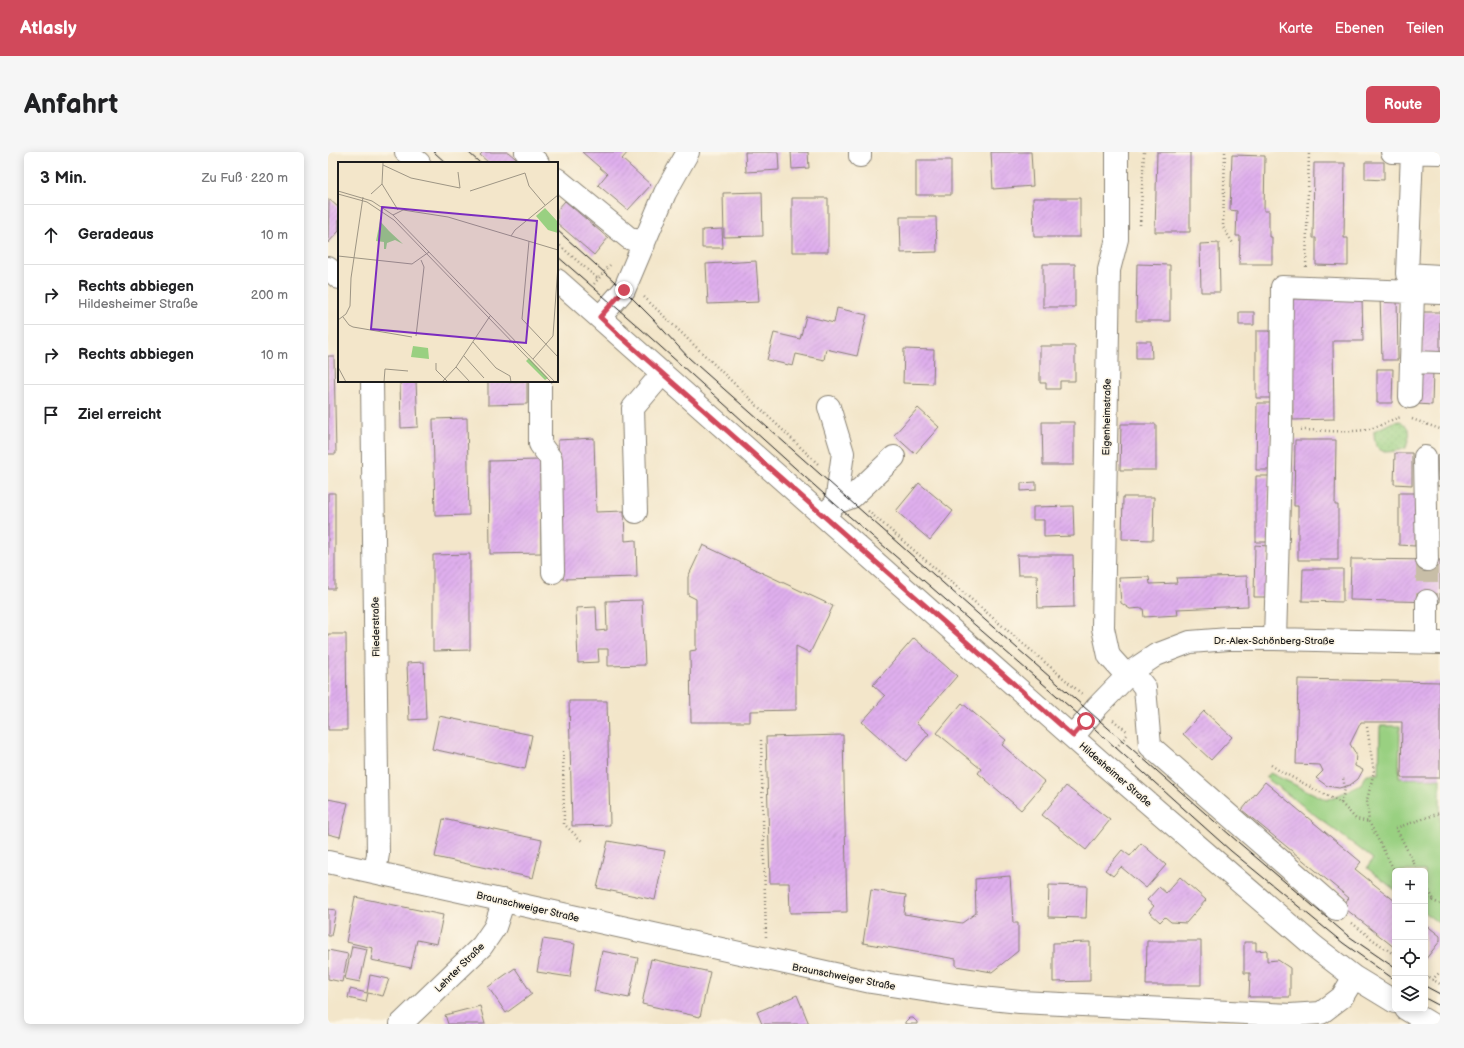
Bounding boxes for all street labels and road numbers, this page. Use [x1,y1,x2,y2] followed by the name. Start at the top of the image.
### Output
[1100,378,1114,456] street label: Eigenheimstraße
[369,597,383,657] street label: Fliederstraße
[1214,635,1334,647] street label: Dr.-Alex-Schönberg-Straße
[1077,740,1154,810] street label: Hildesheimer Straße
[475,889,580,925] street label: Braunschweiger Straße
[432,940,487,995] street label: Lehrter Straße
[791,961,897,993] street label: Braunschweiger Straße

